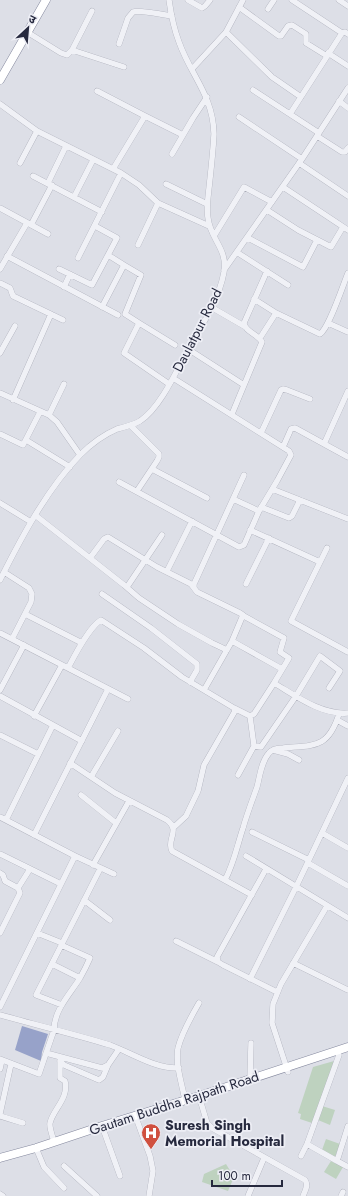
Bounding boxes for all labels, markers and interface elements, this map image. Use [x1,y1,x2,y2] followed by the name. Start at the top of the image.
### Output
[8,8,48,48] north arrow
[26,10,39,28] text: उ
[167,285,227,375] street label: Daulatpur Road
[87,1066,261,1140] street label: Gautam Buddha Rajpath Road
[165,1115,284,1151] place label: Suresh Singh Memorial Hospital
[140,1122,162,1150] hospital icon: Suresh Singh Memorial Hospital
[212,1162,282,1188] scale bar
[218,1167,251,1185] text: 100 m

